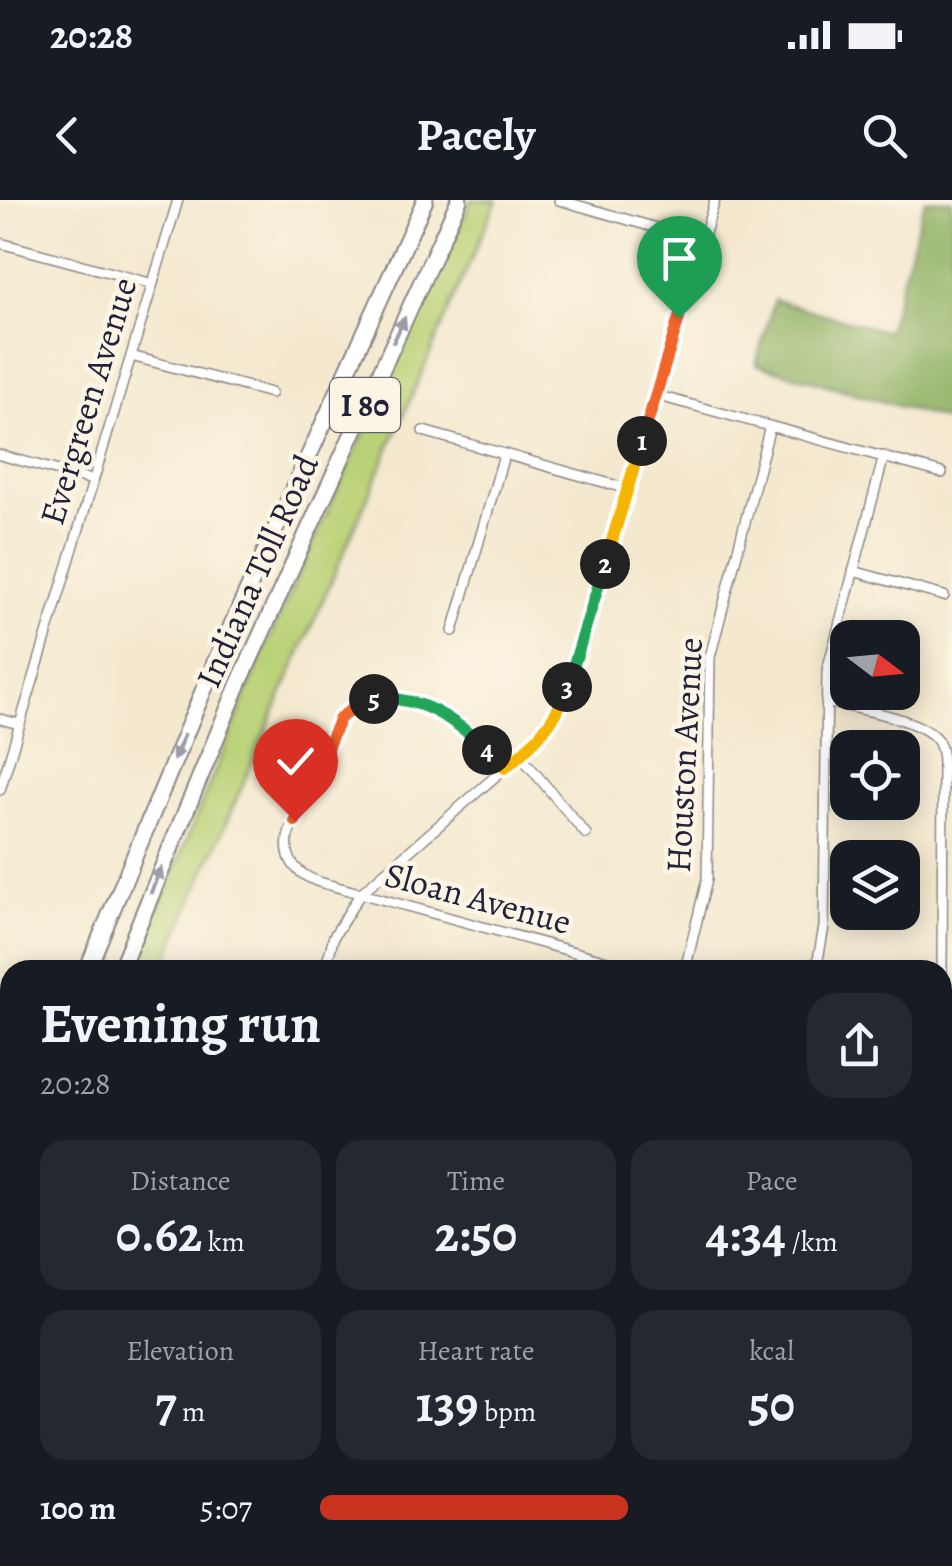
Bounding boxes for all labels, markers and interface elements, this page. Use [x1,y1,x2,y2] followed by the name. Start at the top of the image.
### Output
[50,9,133,61] text: 20:28
[417,104,535,166] text: Pacely
[40,108,95,163] icon: back
[857,108,912,163] icon: search
[637,216,722,319] pin
[652,231,707,286] icon: arrive
[28,272,148,530] street label: Evergreen Avenue
[391,315,407,345] one-way arrow
[330,378,400,432] road number: I 80
[617,416,667,466] pin: 1
[637,422,647,460] text: 1
[184,447,330,695] street label: Indiana Toll Road
[580,539,630,589] pin: 2
[598,545,612,583] text: 2
[830,620,920,710] north arrow
[830,620,920,930] map controls
[654,636,714,874] street label: Houston Avenue
[542,662,592,712] pin: 3
[561,668,573,706] text: 3
[349,674,399,724] pin: 5
[368,680,380,718] text: 5
[253,719,338,822] pin
[462,725,512,775] pin: 4
[830,730,920,820] button: locate
[480,731,494,769] text: 4
[170,732,186,762] one-way arrow
[268,734,323,789] icon: check
[830,840,920,930] button: layers
[380,850,576,946] street label: Sloan Avenue
[149,864,165,894] one-way arrow
[40,986,321,1061] text: Evening run
[807,993,912,1098] button: share
[40,1061,111,1105] text: 20:28
[130,1162,231,1200] text: Distance
[447,1162,505,1200] text: Time
[746,1162,798,1200] text: Pace
[116,1200,202,1268] text: 0.62
[435,1200,517,1268] text: 2:50
[705,1200,786,1268] text: 4:34
[202,1223,245,1261] text: km
[786,1223,838,1261] text: /km
[127,1332,234,1370] text: Elevation
[418,1332,534,1370] text: Heart rate
[749,1332,794,1370] text: kcal
[155,1370,177,1438] text: 7
[416,1370,478,1438] text: 139
[748,1370,795,1438] text: 50
[177,1393,205,1431] text: m
[478,1393,536,1431] text: bpm
[40,1486,116,1530] text: 100 m
[200,1486,252,1530] text: 5:07

